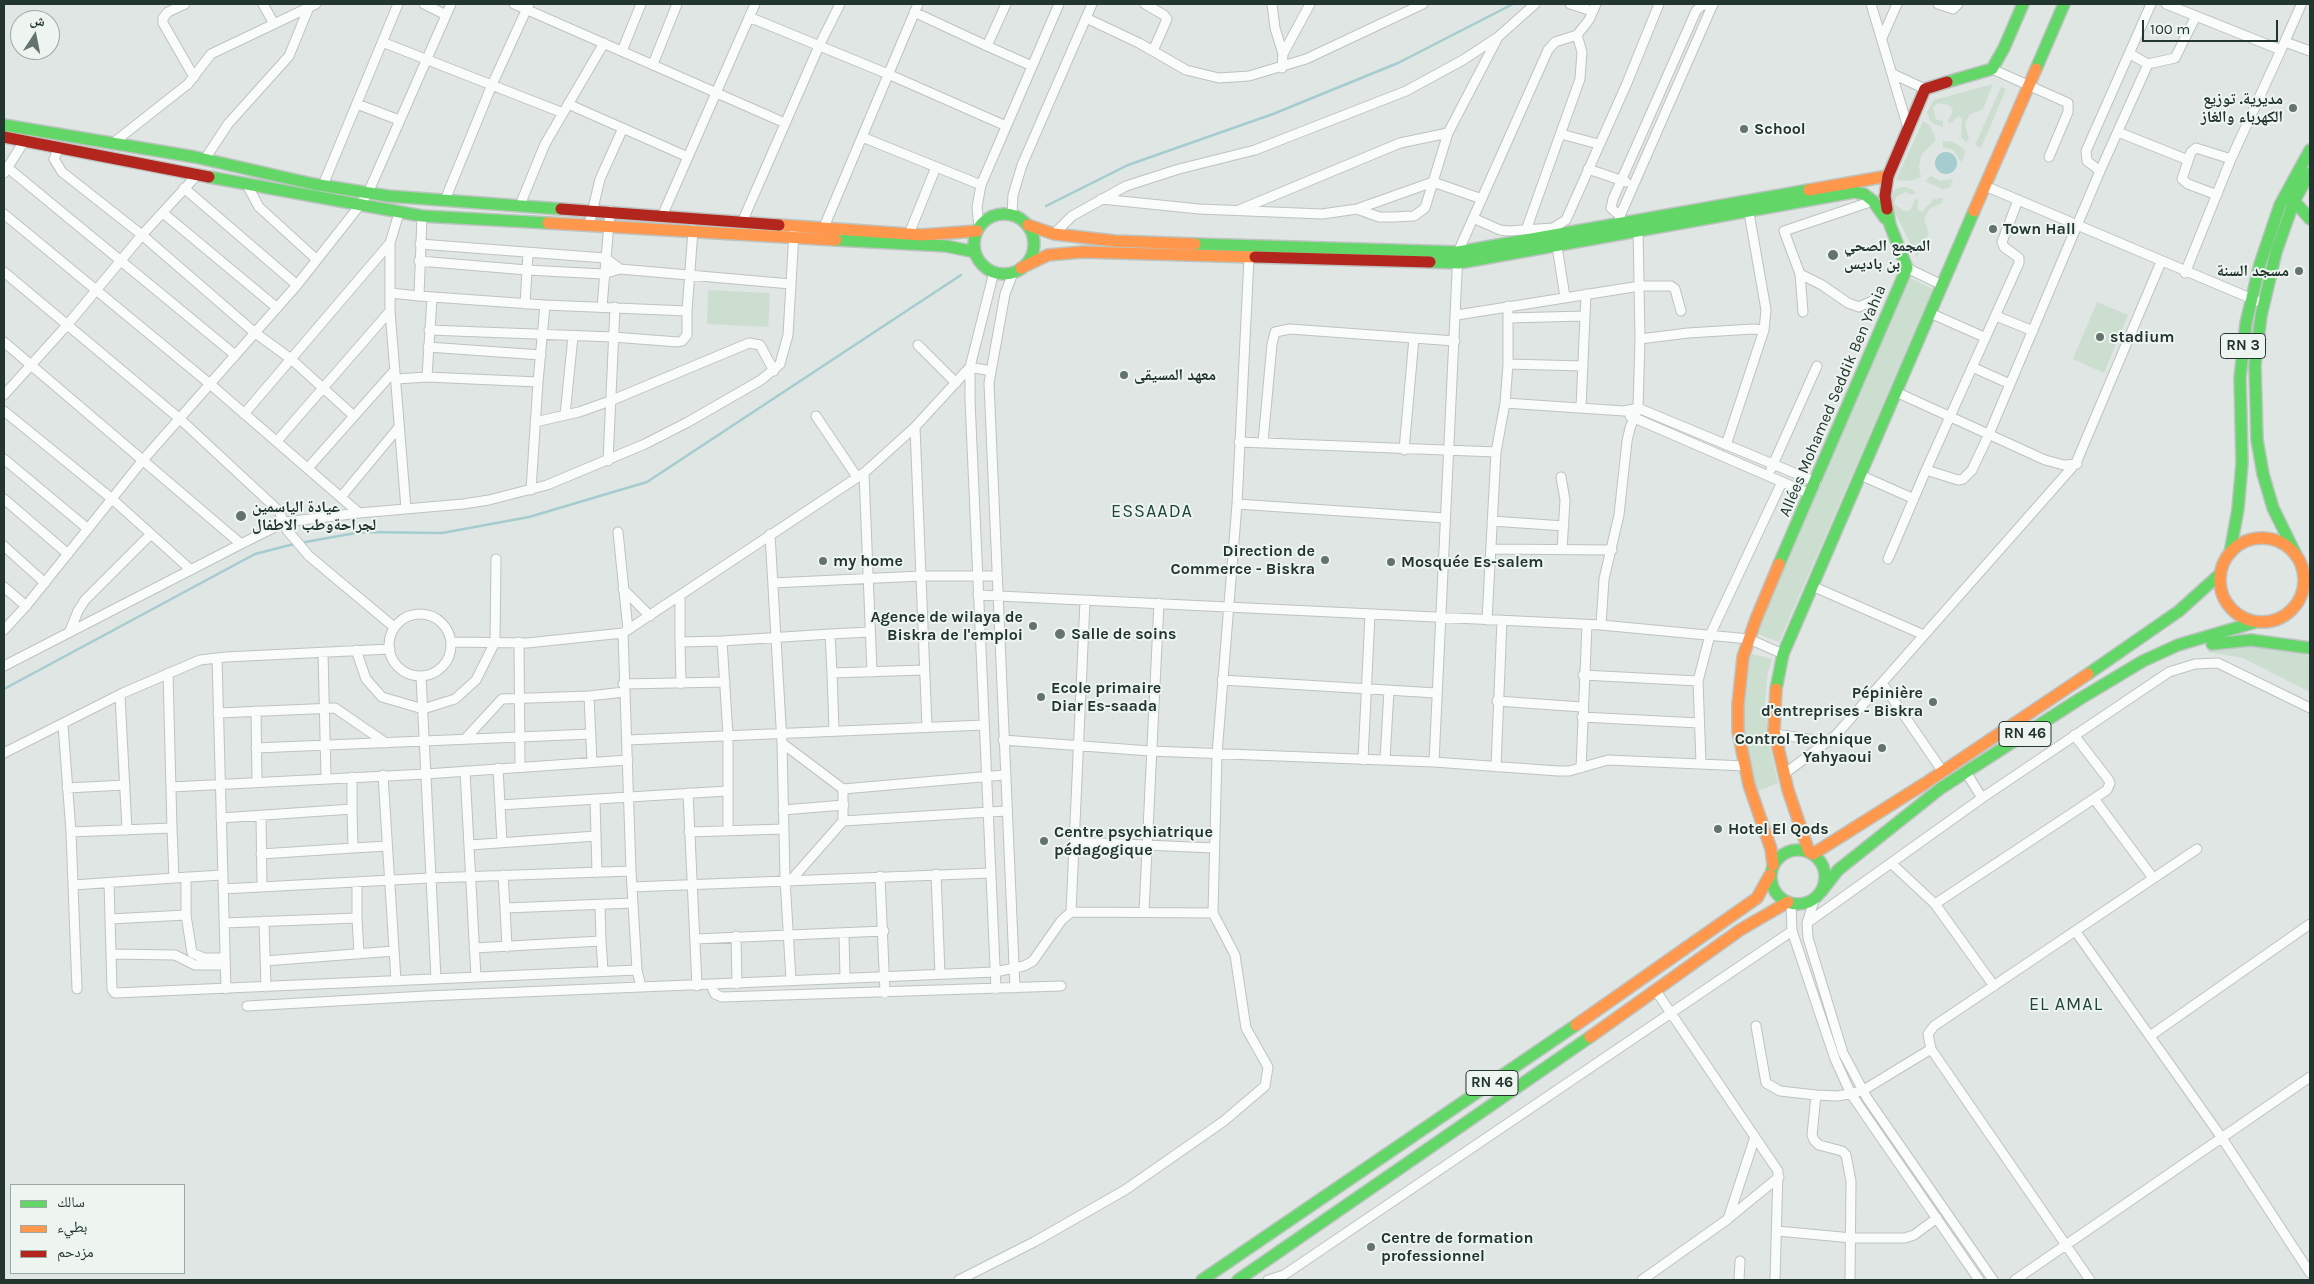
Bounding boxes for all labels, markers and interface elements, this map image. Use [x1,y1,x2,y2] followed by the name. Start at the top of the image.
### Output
[10,10,60,60] north arrow
[2144,10,2280,42] scale bar
[29,11,47,31] text: ش
[2150,20,2190,38] text: 100 m
[2201,89,2283,127] place label: مديرية. توزيع الكهرباء والغاز
[2287,102,2299,114] marker: مديرية. توزيع الكهرباء والغاز
[1754,119,1806,139] place label: School
[1738,123,1750,135] marker: School
[2003,219,2076,239] place label: Town Hall
[1987,223,1999,235] marker: Town Hall
[1844,236,1931,274] place label: المجمع الصحي بن باديس
[1826,248,1840,262] marker: المجمع الصحي بن باديس
[2217,261,2289,281] place label: مسجد السنة
[2293,265,2305,277] marker: مسجد السنة
[1775,282,1891,520] street label: Allées Mohamed Seddik Ben Yahia
[2110,327,2174,347] place label: stadium
[2094,331,2106,343] marker: stadium
[2220,334,2266,358] road number: RN 3
[1134,365,1216,385] place label: معهد المسيقى
[1118,369,1130,381] marker: معهد المسيقى
[252,497,376,535] place label: عيادة الياسمين لجراحةوطب الاطفال
[1110,501,1194,523] district label: ESSAADA
[234,509,248,523] marker: عيادة الياسمين لجراحةوطب الاطفال
[1170,541,1315,579] place label: Direction de Commerce - Biskra
[833,551,903,571] place label: my home
[1401,552,1543,572] place label: Mosquée Es-salem
[1319,554,1331,566] marker: Direction de Commerce - Biskra
[817,555,829,567] marker: my home
[1385,556,1397,568] marker: Mosquée Es-salem
[871,607,1023,645] place label: Agence de wilaya de Biskra de l'emploi
[1027,620,1039,632] marker: Agence de wilaya de Biskra de l'emploi
[1071,624,1176,644] place label: Salle de soins
[1053,627,1067,641] marker: Salle de soins
[1051,678,1161,716] place label: Ecole primaire Diar Es-saada
[1761,683,1923,721] place label: Pépinière d'entreprises - Biskra
[1035,691,1047,703] marker: Ecole primaire Diar Es-saada
[1927,696,1939,708] marker: Pépinière d'entreprises - Biskra
[1999,722,2051,746] road number: RN 46
[1735,729,1872,767] place label: Control Technique Yahyaoui
[1876,742,1888,754] marker: Control Technique Yahyaoui
[1728,819,1829,839] place label: Hotel El Qods
[1054,822,1213,860] place label: Centre psychiatrique pédagogique
[1712,823,1724,835] marker: Hotel El Qods
[1038,835,1050,847] marker: Centre psychiatrique pédagogique
[2028,994,2104,1016] district label: EL AMAL
[1466,1070,1518,1096] road number: RN 46
[10,1184,185,1274] legend
[57,1193,85,1211] text: سالك
[57,1218,87,1236] text: بطيء
[1381,1228,1533,1266] place label: Centre de formation professionnel
[1365,1241,1377,1253] marker: Centre de formation professionnel
[57,1243,94,1261] text: مزدحم

